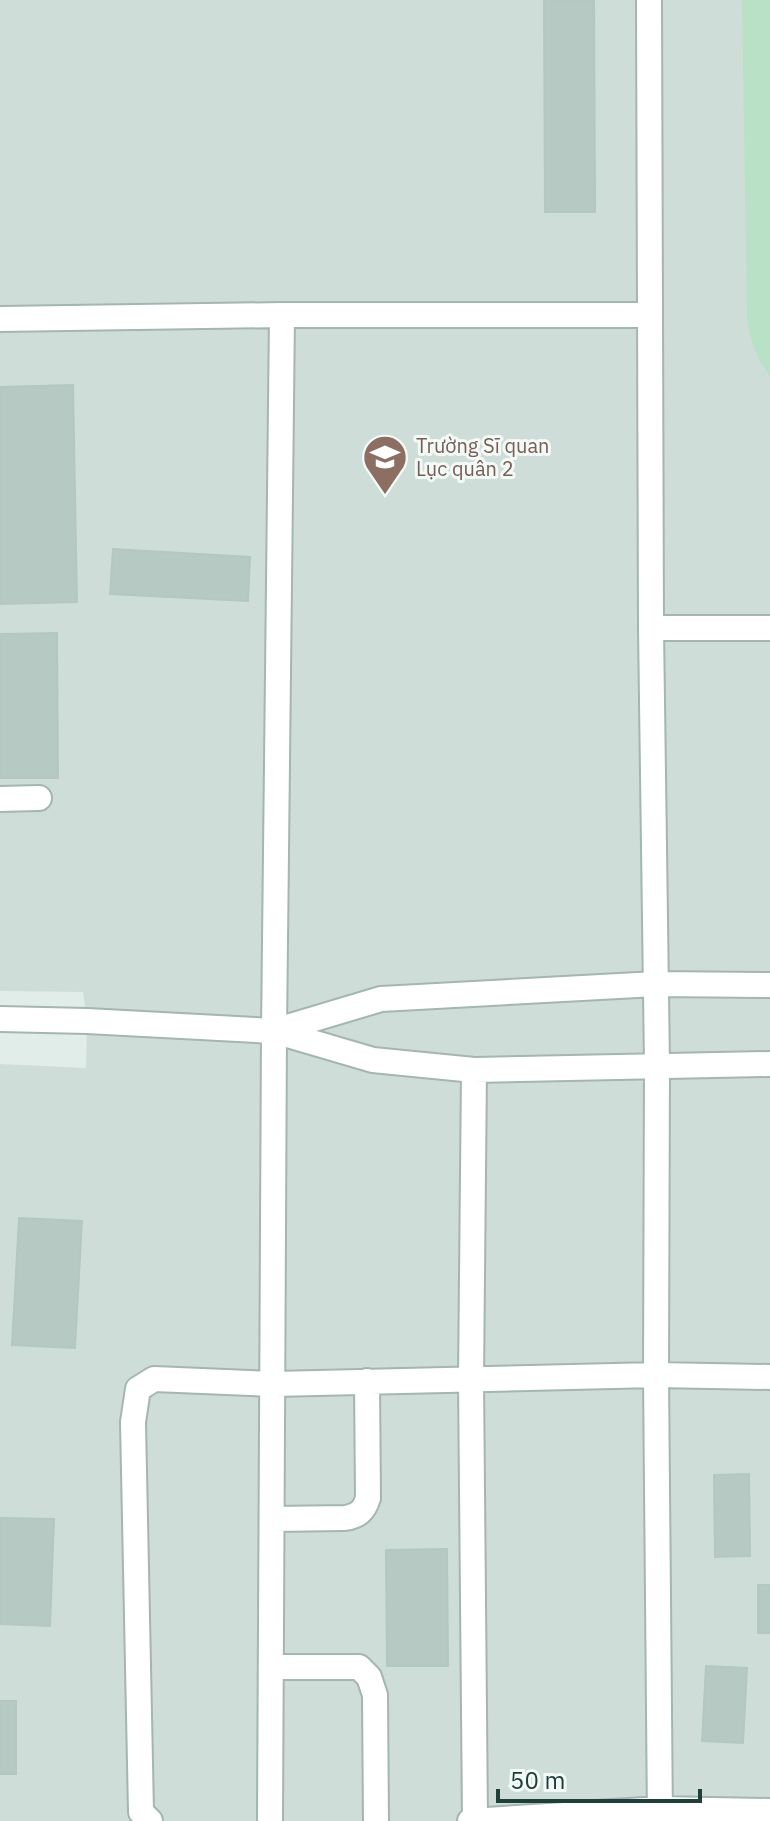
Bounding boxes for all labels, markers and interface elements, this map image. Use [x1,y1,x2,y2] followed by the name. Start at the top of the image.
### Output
[416,432,549,482] place label: Trường Sĩ quan Lục quân 2
[361,433,409,496] school or university icon: Trường Sĩ quan Lục quân 2
[498,1753,700,1803] scale bar
[510,1764,565,1796] text: 50 m

